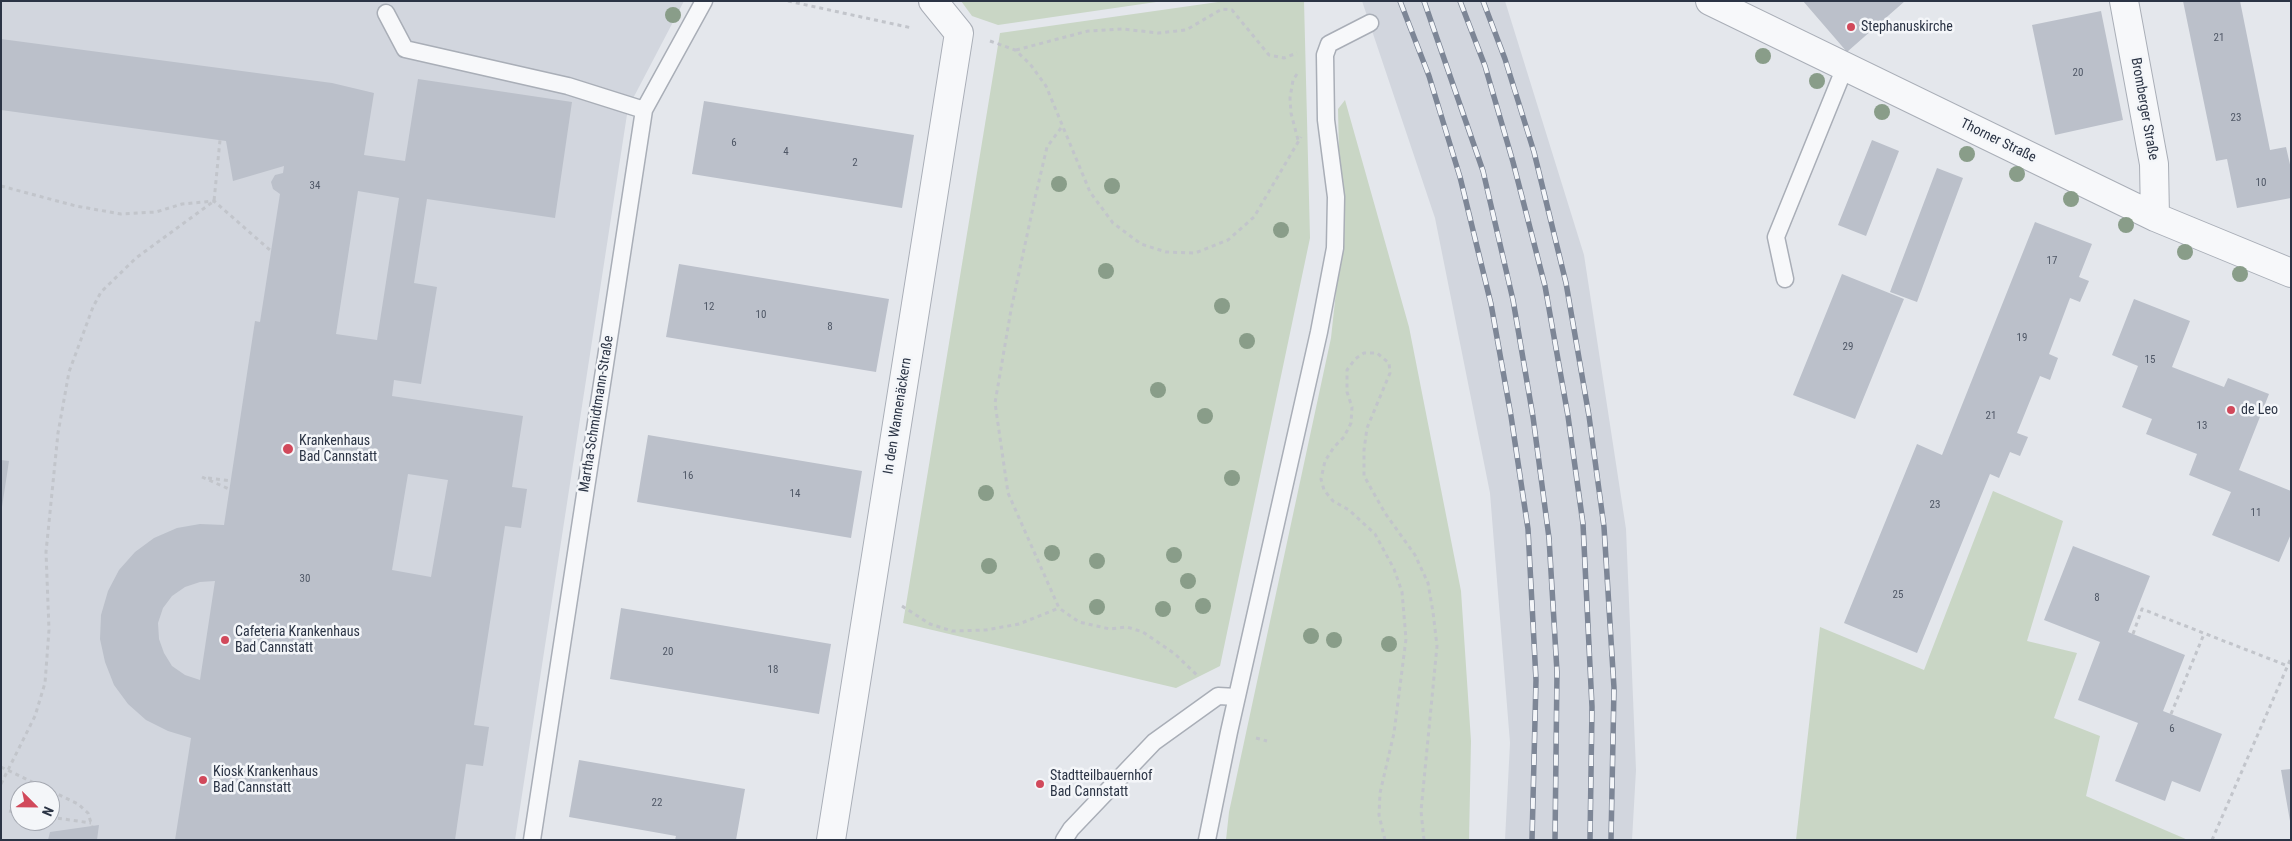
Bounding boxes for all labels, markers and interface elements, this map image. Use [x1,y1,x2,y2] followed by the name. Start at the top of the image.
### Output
[1861,19,1953,35] place label: Stephanuskirche
[1845,21,1857,33] marker: Stephanuskirche
[2214,31,2224,45] house number: 21
[2127,56,2161,162] street label: Bromberger Straße
[2073,66,2083,80] house number: 20
[2231,111,2241,125] house number: 23
[1957,115,2039,167] street label: Thorner Straße
[731,136,737,150] house number: 6
[783,145,789,159] house number: 4
[852,156,858,170] house number: 2
[2256,176,2266,190] house number: 10
[310,179,320,193] house number: 34
[2047,254,2057,268] house number: 17
[704,300,714,314] house number: 12
[756,308,766,322] house number: 10
[827,320,833,334] house number: 8
[2017,331,2027,345] house number: 19
[576,334,618,494] street label: Martha-Schmidtmann-Straße
[1843,340,1853,354] house number: 29
[2145,353,2155,367] house number: 15
[880,356,916,476] street label: In den Wannenäckern
[2241,402,2278,418] place label: de Leo
[2225,404,2237,416] marker: de Leo
[1986,409,1996,423] house number: 21
[2197,419,2207,433] house number: 13
[299,433,377,466] place label: Krankenhaus Bad Cannstatt
[281,442,295,456] marker: Krankenhaus Bad Cannstatt
[683,469,693,483] house number: 16
[790,487,800,501] house number: 14
[1930,498,1940,512] house number: 23
[2251,506,2261,520] house number: 11
[300,572,310,586] house number: 30
[1893,588,1903,602] house number: 25
[2094,591,2100,605] house number: 8
[235,624,360,656] place label: Cafeteria Krankenhaus Bad Cannstatt
[219,634,231,646] marker: Cafeteria Krankenhaus Bad Cannstatt
[663,645,673,659] house number: 20
[768,663,778,677] house number: 18
[2169,722,2175,736] house number: 6
[213,764,318,796] place label: Kiosk Krankenhaus Bad Cannstatt
[1050,768,1153,800] place label: Stadtteilbauernhof Bad Cannstatt
[197,774,209,786] marker: Kiosk Krankenhaus Bad Cannstatt
[1034,778,1046,790] marker: Stadtteilbauernhof Bad Cannstatt
[10,781,60,831] north arrow
[652,796,662,810] house number: 22
[39,804,57,819] text: N

